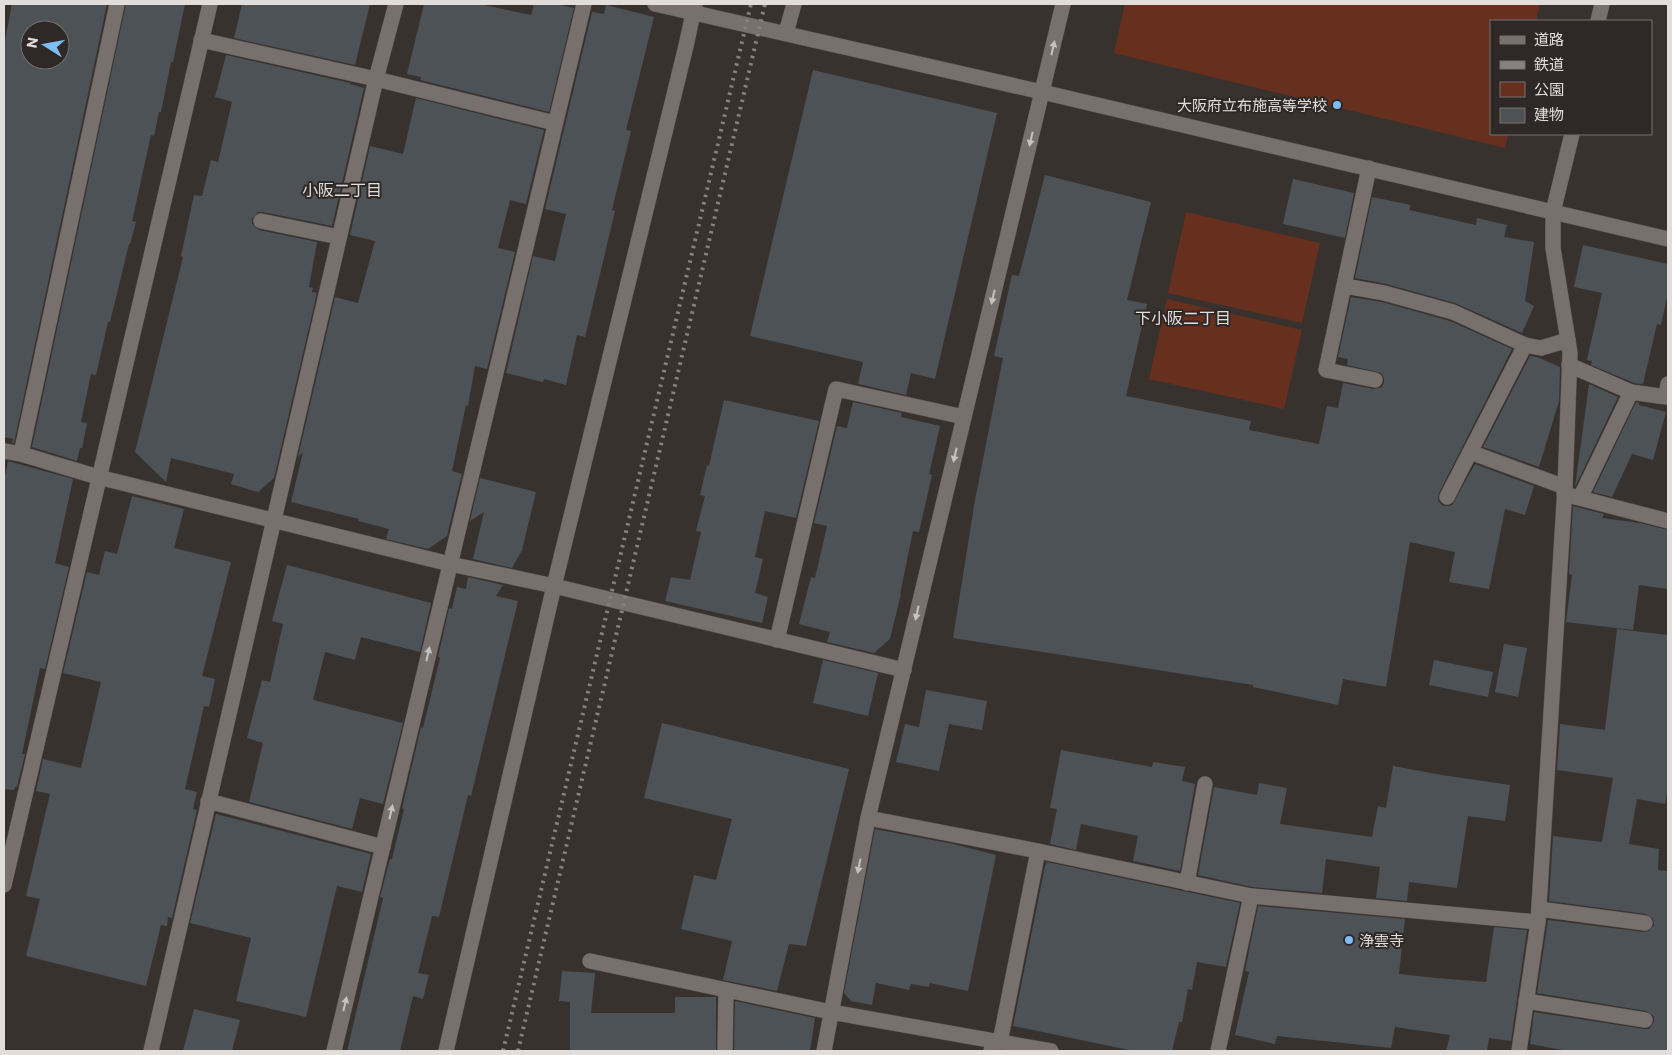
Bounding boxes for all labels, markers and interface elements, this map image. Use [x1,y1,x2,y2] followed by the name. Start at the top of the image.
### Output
[20,20,70,70] north arrow
[1490,20,1652,135] legend
[1534,30,1564,48] text: 道路
[22,36,41,49] text: N
[1049,40,1057,55] one-way arrow
[1534,55,1564,73] text: 鉄道
[1534,80,1564,98] text: 公園
[1177,96,1327,114] place label: 大阪府立布施高等学校
[1331,99,1343,111] marker: 大阪府立布施高等学校
[1534,105,1564,123] text: 建物
[1027,132,1035,147] one-way arrow
[302,180,382,199] district label: 小阪二丁目
[989,290,997,305] one-way arrow
[1135,308,1231,327] district label: 下小阪二丁目
[951,448,959,463] one-way arrow
[913,606,921,621] one-way arrow
[424,646,432,661] one-way arrow
[387,804,395,819] one-way arrow
[855,859,863,874] one-way arrow
[1359,931,1404,949] place label: 浄雲寺
[1343,934,1355,946] marker: 浄雲寺
[341,996,349,1011] one-way arrow

